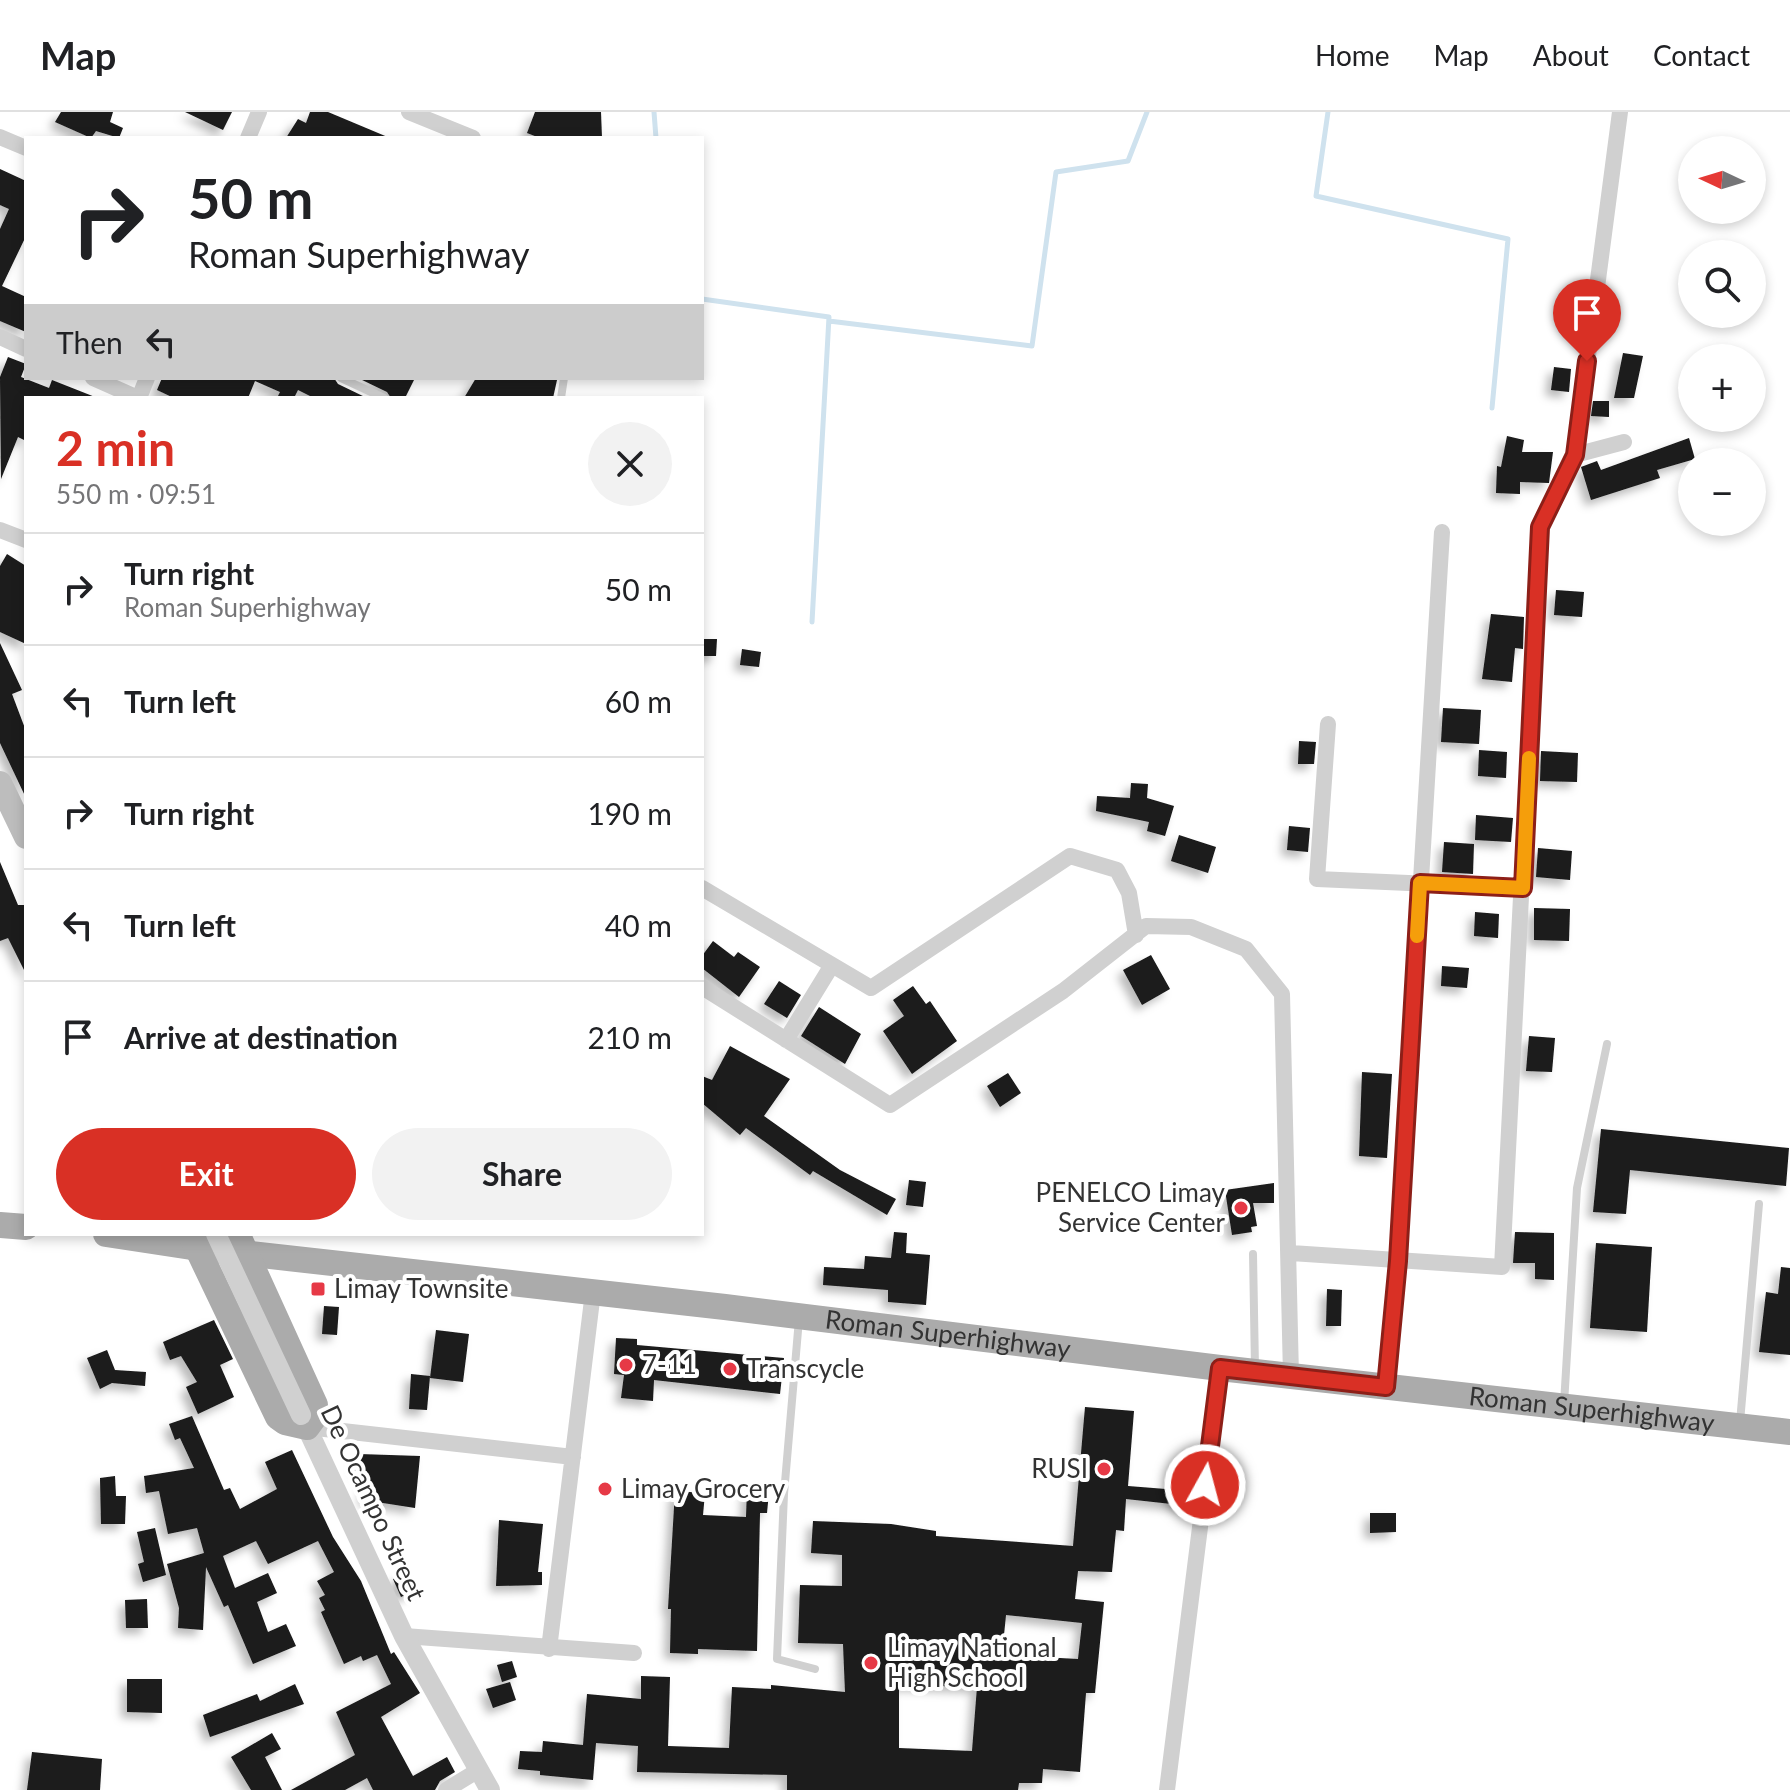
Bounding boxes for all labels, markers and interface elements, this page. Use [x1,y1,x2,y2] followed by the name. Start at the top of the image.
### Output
[40,32,116,78] text: Map
[1315,38,1390,72] text: Home
[1434,38,1489,72] text: Map
[1533,38,1609,72] text: About
[1653,38,1750,72] text: Contact
[1678,136,1766,224] north arrow
[1678,136,1766,536] map controls
[188,164,313,231] text: 50 m
[56,168,160,272] icon: right
[188,232,530,276] text: Roman Superhighway
[1678,240,1766,328] button: search
[1553,279,1621,361] pin
[1565,291,1609,335] icon: arrive
[139,320,183,364] icon: left
[56,324,123,360] text: Then
[1678,344,1766,432] button: +
[56,419,175,476] text: 2 min
[588,422,672,506] button: close
[1678,448,1766,536] button: −
[56,478,216,510] text: 550 m · 09:51
[124,555,254,591] text: Turn right
[56,567,100,611] icon: right
[605,571,672,607] text: 50 m
[124,591,371,623] text: Roman Superhighway
[56,679,100,723] icon: left
[124,683,236,719] text: Turn left
[605,683,672,719] text: 60 m
[56,791,100,835] icon: right
[124,795,254,831] text: Turn right
[587,795,672,831] text: 190 m
[56,903,100,947] icon: left
[124,907,236,943] text: Turn left
[605,907,672,943] text: 40 m
[56,1015,100,1059] icon: arrive
[124,1019,398,1055] text: Arrive at destination
[587,1019,672,1055] text: 210 m
[56,1128,356,1220] button: Exit
[372,1128,672,1220] button: Share
[1036,1176,1226,1238] place label: PENELCO Limay Service Center
[1232,1199,1250,1217] marker: PENELCO Limay Service Center
[334,1272,508,1304] place label: Limay Townsite
[309,1280,327,1298] marker: Limay Townsite
[824,1303,1073,1365] street label: Roman Superhighway
[642,1348,697,1380] place label: 7-11
[746,1352,864,1384] place label: Transcycle
[617,1356,635,1374] marker: 7-11
[721,1360,739,1378] marker: Transcycle
[1467,1379,1717,1438] street label: Roman Superhighway
[315,1400,433,1606] street label: De Ocampo Street
[1163,1443,1247,1527] position arrow
[1031,1452,1088,1484] place label: RUSI
[1095,1460,1113,1478] marker: RUSI
[621,1472,786,1504] place label: Limay Grocery
[596,1480,614,1498] marker: Limay Grocery
[887,1631,1057,1693] place label: Limay National High School
[862,1654,880,1672] marker: Limay National High School

